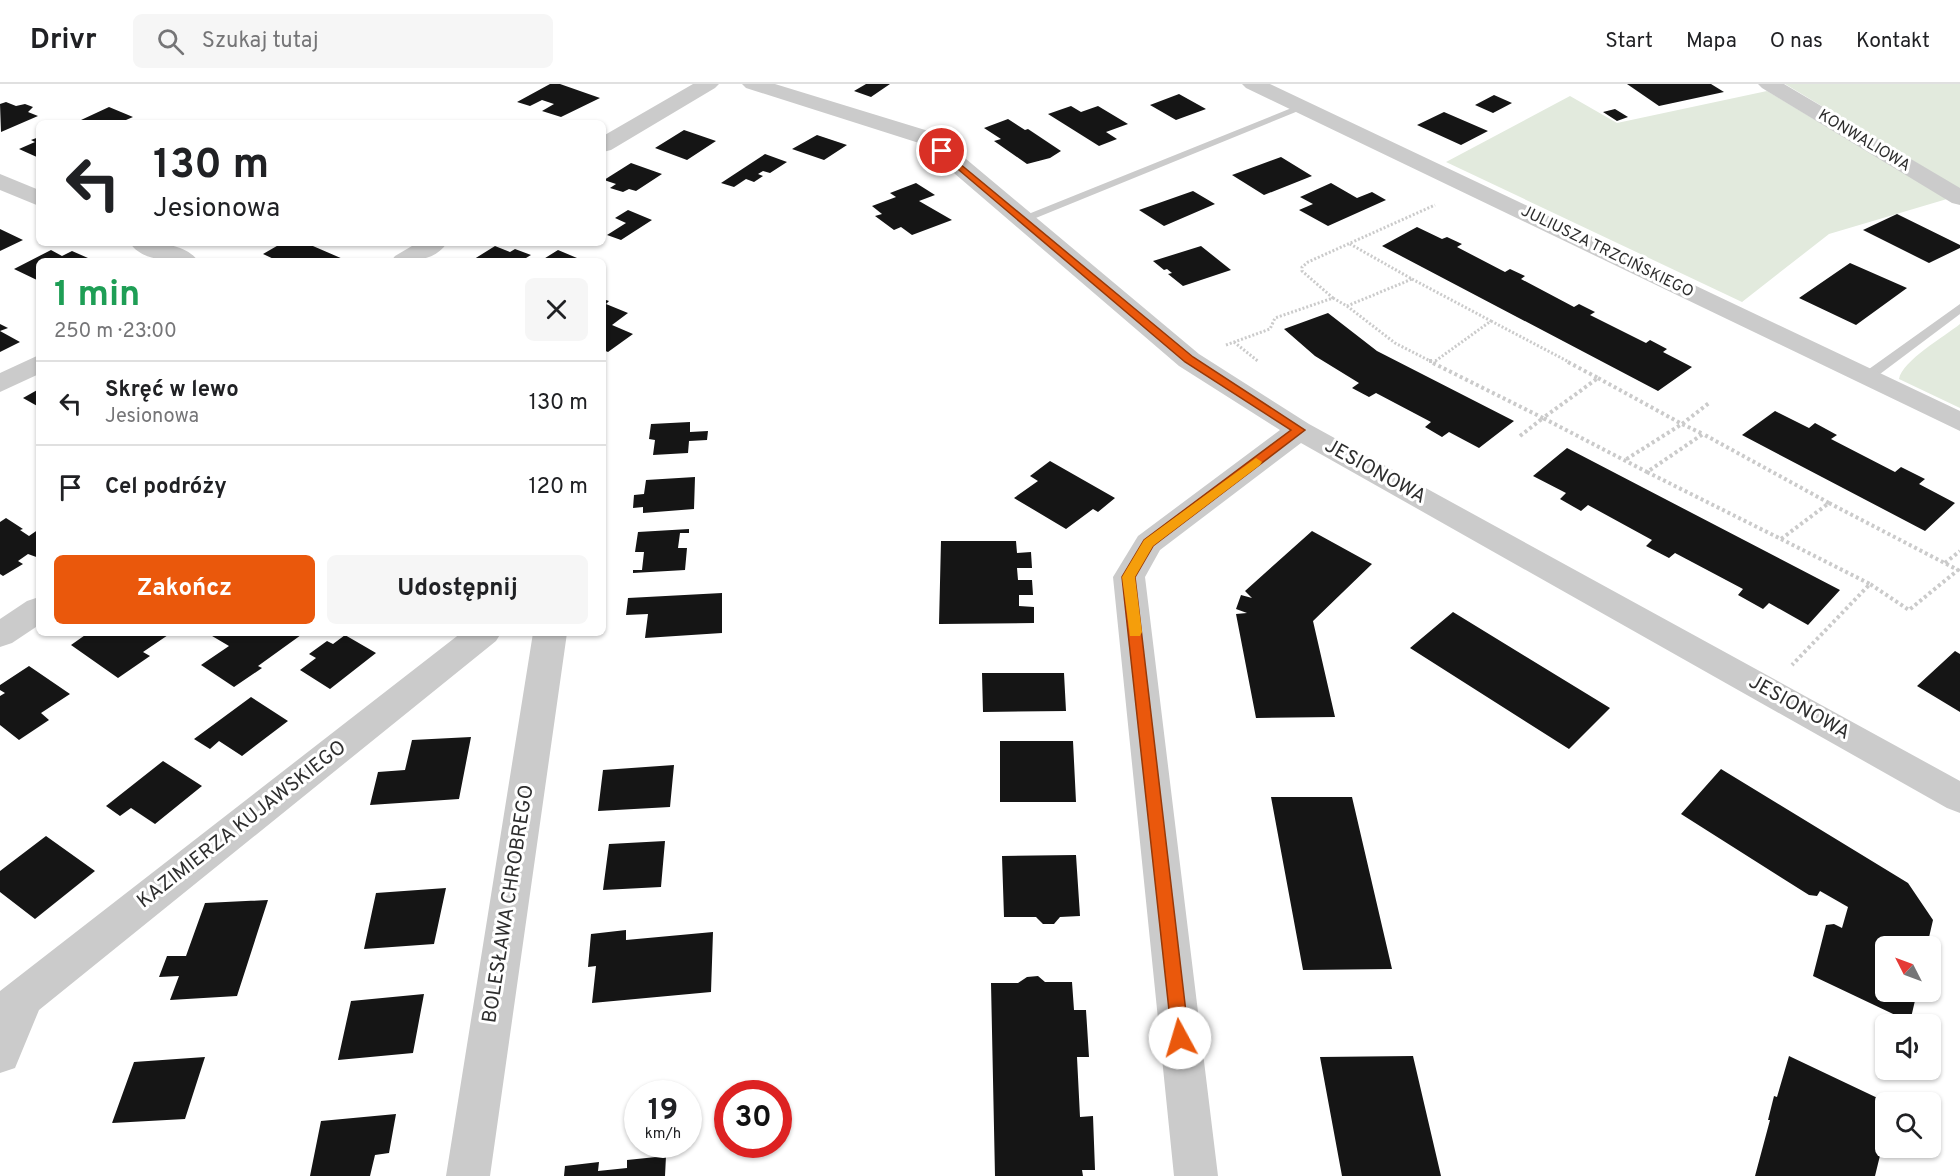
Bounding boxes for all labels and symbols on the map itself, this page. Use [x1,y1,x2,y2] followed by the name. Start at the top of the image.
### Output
[1814,106,1914,176] street label: KONWALIOWA
[916,125,967,176] pin
[1517,200,1697,303] street label: JULIUSZA TRZCIŃSKIEGO
[1320,433,1430,511] street label: JESIONOWA
[1744,669,1854,747] street label: JESIONOWA
[132,735,352,915] street label: KAZIMIERZA KUJAWSKIEGO
[477,783,541,1025] street label: BOLESŁAWA CHROBREGO
[1875,936,1941,1002] north arrow
[1148,1006,1212,1070] position arrow
[714,1080,792,1158] speed limit sign: 30

